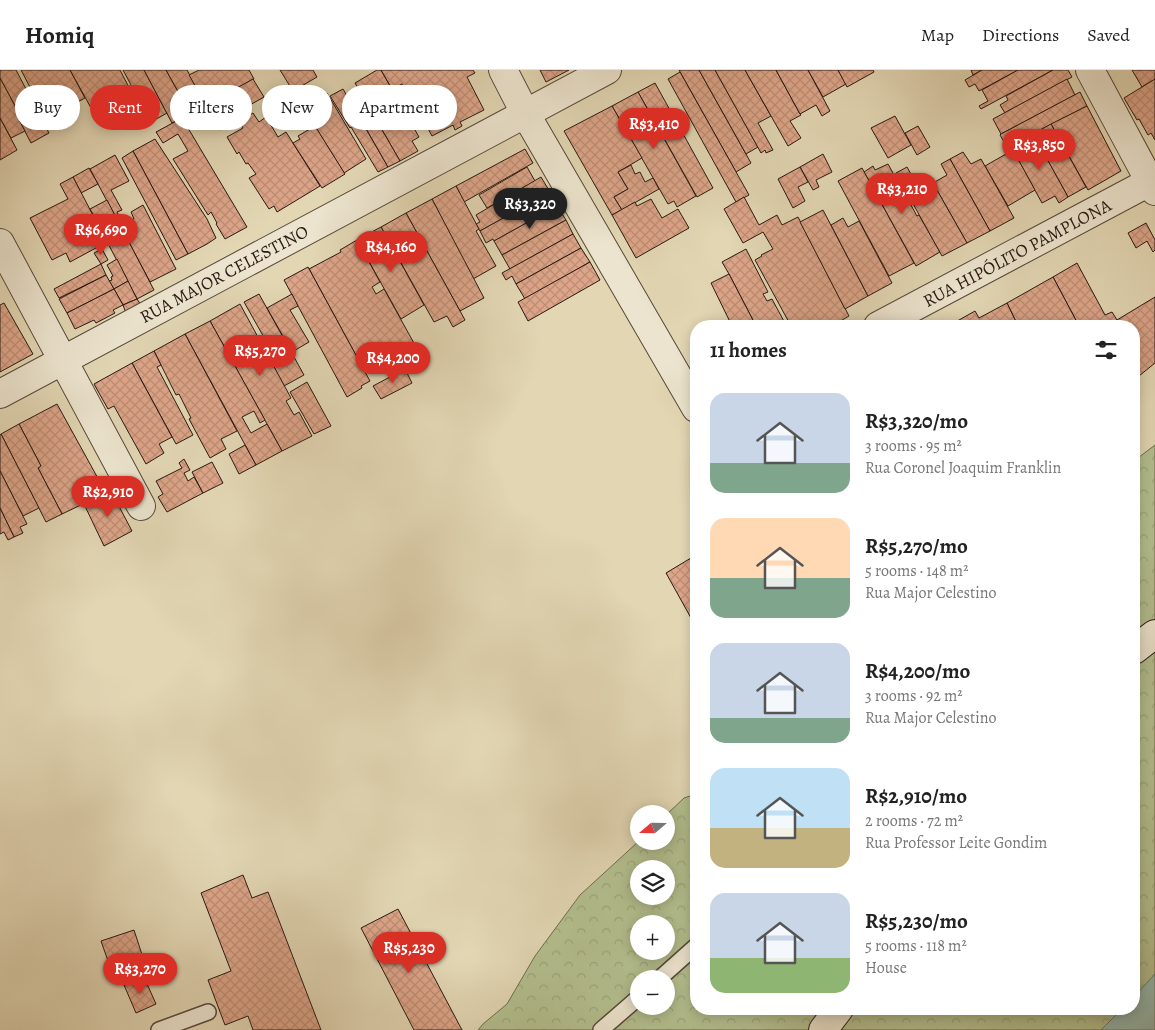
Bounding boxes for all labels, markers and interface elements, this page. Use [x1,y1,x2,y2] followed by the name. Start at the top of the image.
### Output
[25,19,94,51] text: Homiq
[921,23,954,47] text: Map
[982,23,1059,47] text: Directions
[1087,23,1130,47] text: Saved
[15,85,80,130] chip: Buy
[90,85,160,130] chip: Rent
[170,85,252,130] chip: Filters
[262,85,332,130] chip: New
[342,85,457,130] chip: Apartment
[608,108,700,150] pin: R$3,410
[629,113,679,135] text: R$3,410
[993,128,1085,171] pin: R$3,850
[1013,134,1065,156] text: R$3,850
[856,172,948,215] pin: R$3,210
[877,178,927,200] text: R$3,210
[484,188,576,230] pin: R$3,320
[504,193,556,215] text: R$3,320
[919,193,1116,313] street label: RUA HIPÓLITO PAMPLONA
[55,214,147,256] pin: R$6,690
[75,219,127,241] text: R$6,690
[135,219,313,329] street label: RUA MAJOR CELESTINO
[345,230,437,273] pin: R$4,160
[366,236,416,258] text: R$4,160
[214,334,306,377] pin: R$5,270
[710,336,787,364] text: 11 homes
[1092,336,1120,364] icon: filters
[234,340,286,362] text: R$5,270
[347,342,439,384] pin: R$4,200
[366,347,420,369] text: R$4,200
[865,407,968,435] text: R$3,320/mo
[750,413,810,473] icon: home
[865,435,962,457] text: 3 rooms · 95 m²
[865,457,1061,479] text: Rua Coronel Joaquim Franklin
[62,476,154,518] pin: R$2,910
[83,481,133,503] text: R$2,910
[865,532,968,560] text: R$5,270/mo
[750,538,810,598] icon: home
[865,560,968,582] text: 5 rooms · 148 m²
[865,582,997,604] text: Rua Major Celestino
[865,657,970,685] text: R$4,200/mo
[750,663,810,723] icon: home
[865,685,963,707] text: 3 rooms · 92 m²
[865,707,997,729] text: Rua Major Celestino
[865,782,967,810] text: R$2,910/mo
[750,788,810,848] icon: home
[630,805,675,850] north arrow
[630,805,675,1015] map controls
[865,810,963,832] text: 2 rooms · 72 m²
[865,832,1047,854] text: Rua Professor Leite Gondim
[630,860,675,905] button: layers
[865,907,968,935] text: R$5,230/mo
[750,913,810,973] icon: home
[630,915,675,960] button: +
[363,932,455,974] pin: R$5,230
[865,935,967,957] text: 5 rooms · 118 m²
[383,937,435,959] text: R$5,230
[94,952,186,995] pin: R$3,270
[865,957,907,979] text: House
[114,958,166,980] text: R$3,270
[630,970,675,1015] button: −

